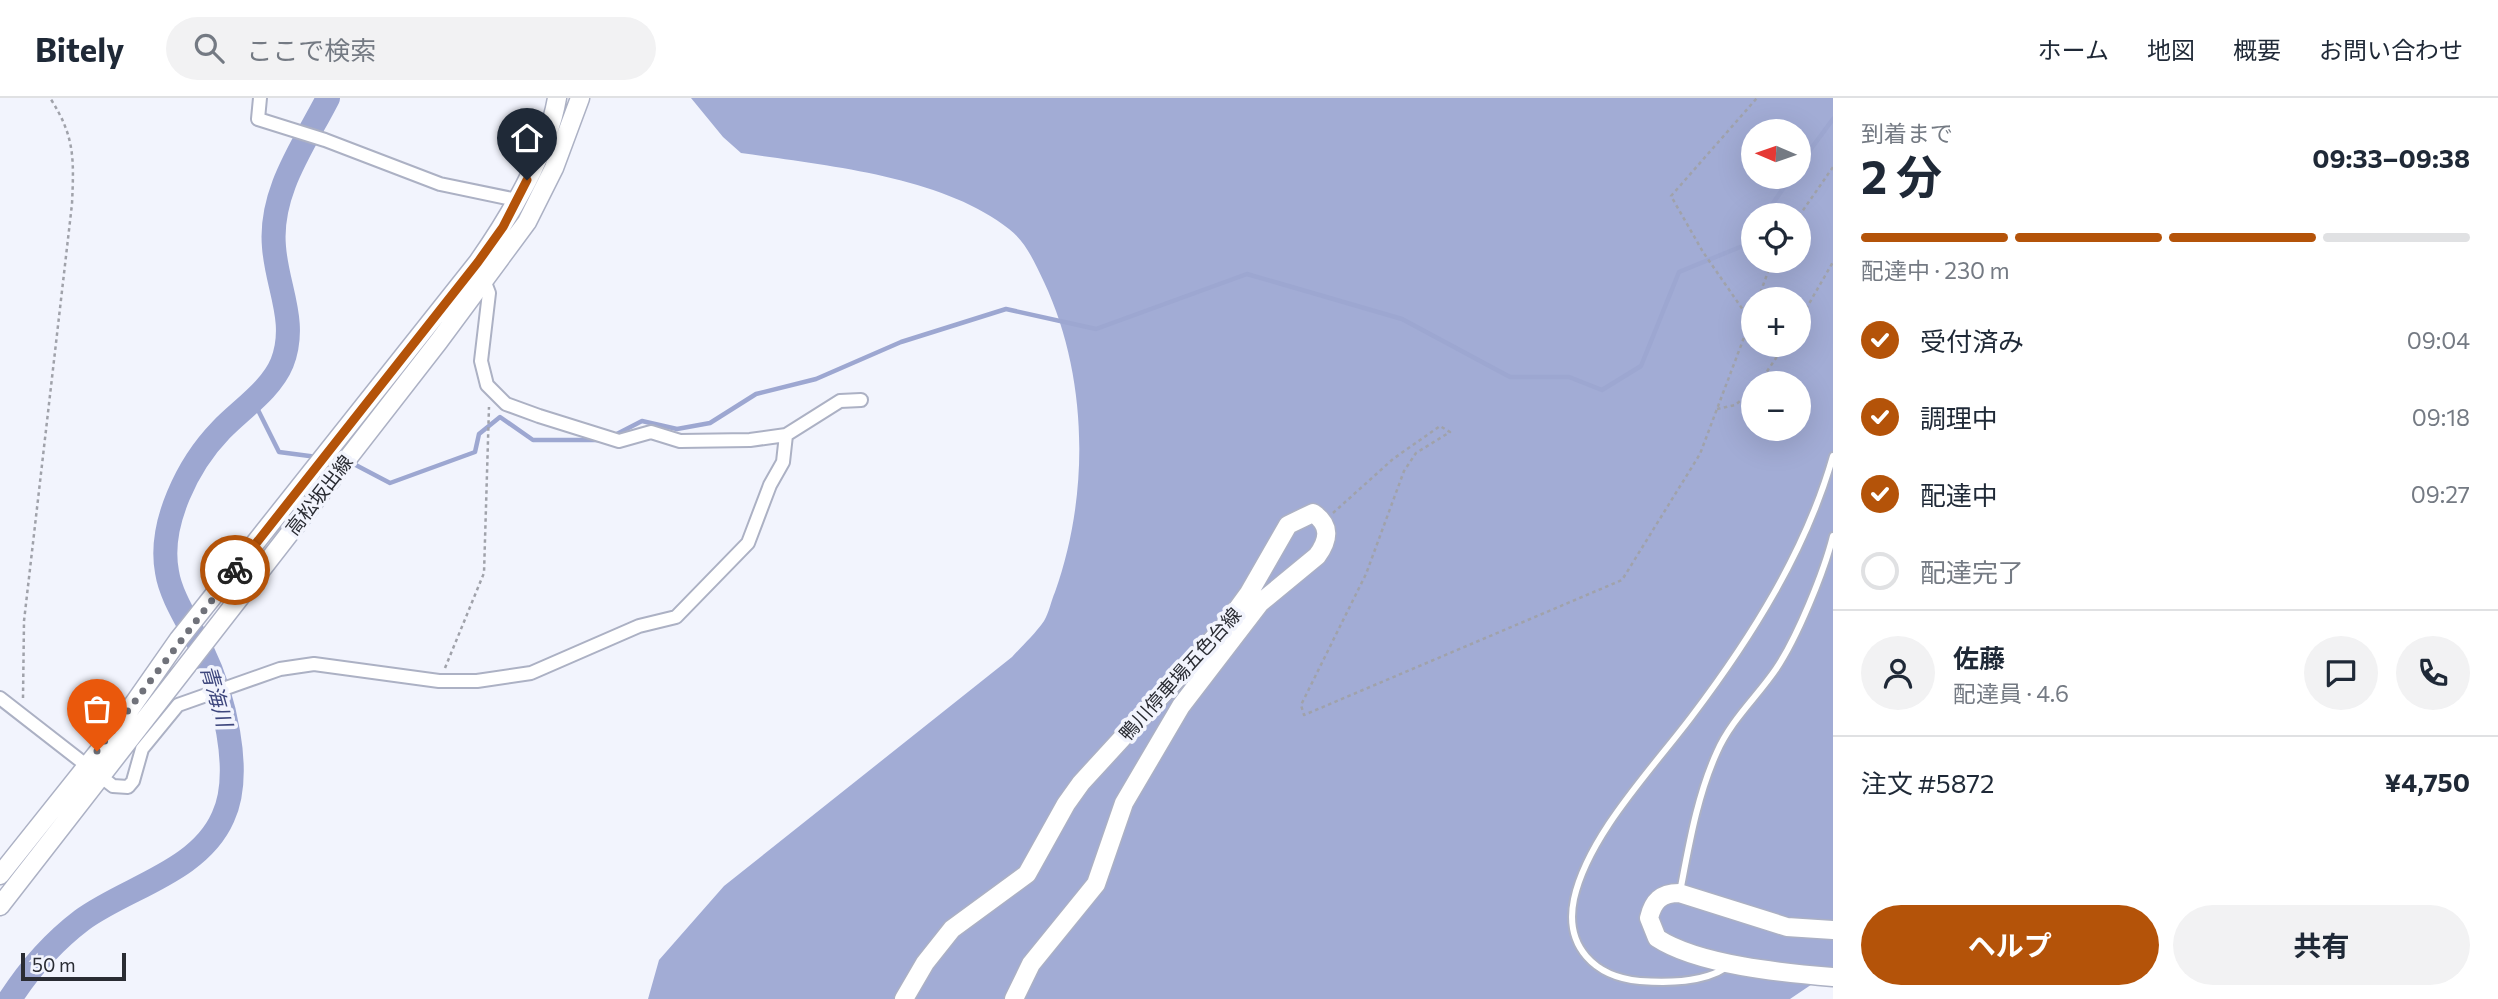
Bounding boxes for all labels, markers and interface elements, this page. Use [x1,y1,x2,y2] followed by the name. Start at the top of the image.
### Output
[166,17,656,80] search box
[35,28,124,69] text: Bitely
[190,29,228,67] icon: search
[246,34,376,65] text: ここで検索
[2038,35,2109,64] text: ホーム
[2147,35,2195,64] text: 地図
[2233,35,2281,64] text: 概要
[2319,35,2463,64] text: お問い合わせ
[497,108,557,180] pin
[508,119,546,157] icon: home
[1741,119,1811,189] north arrow
[1741,119,1811,441] map controls
[1861,119,1953,147] text: 到着まで
[2312,142,2470,173] text: 09:33–09:38
[1861,147,1942,203] text: 2 分
[1741,203,1811,273] button: locate
[1861,256,2010,284] text: 配達中 · 230 m
[1741,287,1811,357] button: +
[1861,321,1899,359] icon: check
[1920,325,2024,356] text: 受付済み
[2407,326,2470,354] text: 09:04
[1741,371,1811,441] button: −
[1861,398,1899,436] icon: check
[1920,402,1998,433] text: 調理中
[2412,403,2470,431] text: 09:18
[280,450,357,539] street label: 高松坂出線
[1861,475,1899,513] icon: check
[1920,479,1998,510] text: 配達中
[2411,480,2470,508] text: 09:27
[200,535,270,605] courier
[216,551,254,589] icon: bike
[1920,556,2024,587] text: 配達完了
[1114,602,1245,745] street label: 鴨川停車場五色台線
[1861,636,1935,710] button: person
[2304,636,2378,710] button: chat
[2396,636,2470,710] button: phone
[1953,642,2005,673] text: 佐藤
[197,662,239,731] water label: 青海川
[67,679,127,751] pin
[1953,679,2069,707] text: 配達員 · 4.6
[78,690,116,728] icon: bag
[2384,766,2470,797] text: ¥4,750
[1861,767,1995,798] text: 注文 #5872
[1861,905,2159,985] button: ヘルプ
[2173,905,2470,985] button: 共有
[21,950,126,982] scale bar
[32,953,76,976] text: 50 m

